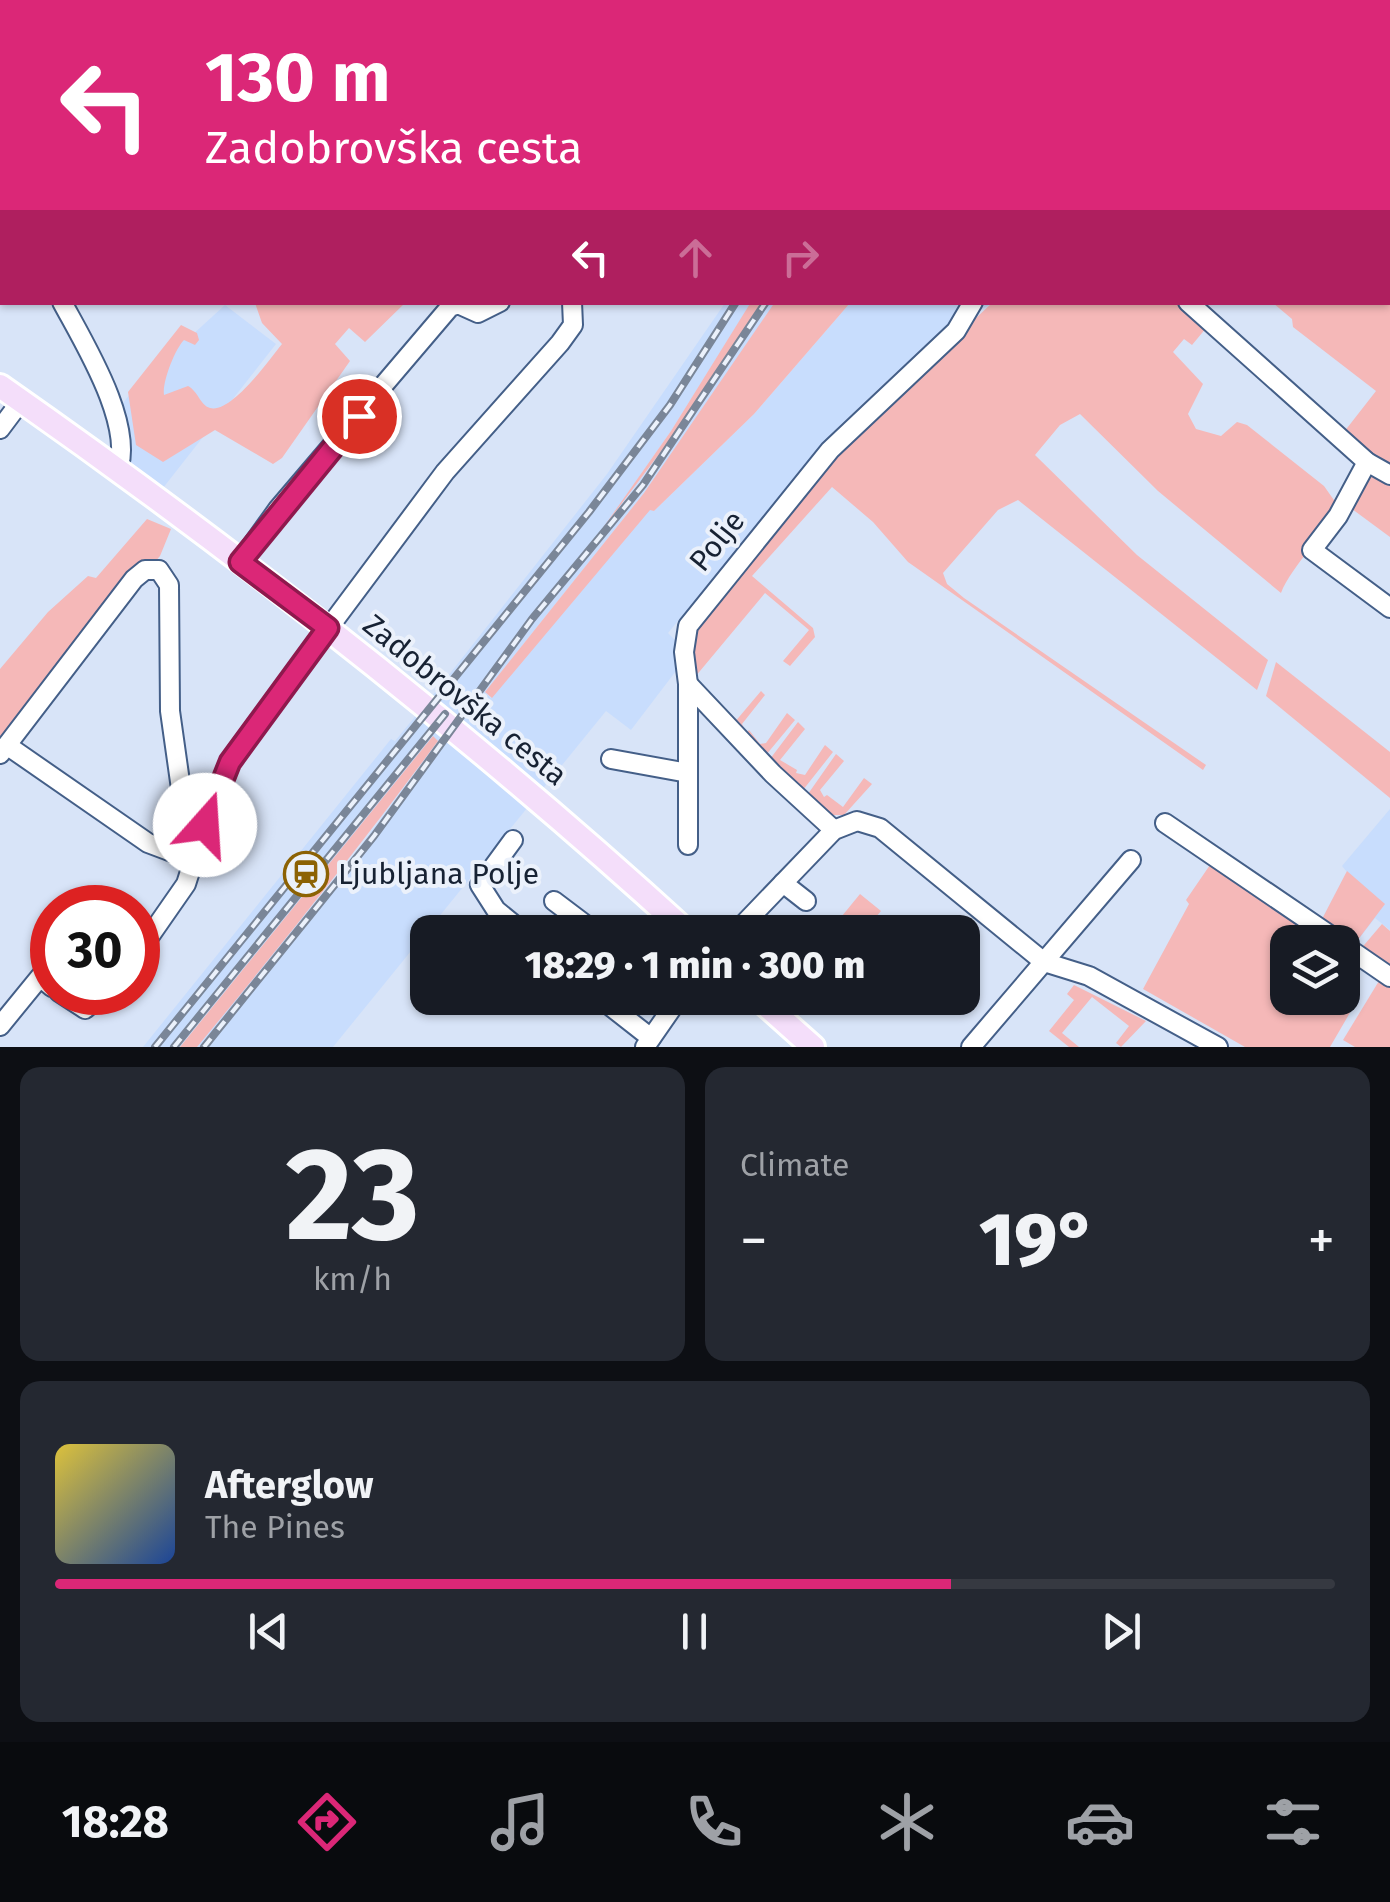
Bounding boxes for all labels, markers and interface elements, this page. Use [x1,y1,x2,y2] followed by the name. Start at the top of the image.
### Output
[205,36,391,120] text: 130 m
[40,40,170,170] icon: left
[205,121,583,175] text: Zadobrovška cesta
[563,230,618,285] icon: left
[668,230,723,285] icon: ahead
[773,230,828,285] icon: right
[317,374,402,459] pin
[332,389,387,444] icon: arrive
[682,503,752,579] street label: Polje
[356,607,574,793] street label: Zadobrovška cesta
[153,773,257,877] position arrow
[283,851,329,897] station icon: Ljubljana Polje
[338,856,539,892] place label: Ljubljana Polje
[30,885,160,1015] speed limit sign: 30
[1270,925,1360,1015] map controls
[1270,925,1360,1015] button: layers
[525,942,865,988] text: 18:29 · 1 min · 300 m
[285,1117,420,1273] text: 23
[740,1146,849,1184] text: Climate
[979,1195,1096,1285] text: 19°
[740,1208,768,1274] text: −
[1308,1208,1335,1274] text: +
[313,1260,392,1298] text: km/h
[205,1462,373,1508] text: Afterglow
[205,1508,345,1546] text: The Pines
[241,1604,296,1659] icon: previous
[667,1604,722,1659] icon: pause
[1094,1604,1149,1659] icon: next
[292,1787,362,1857] icon: directions
[485,1787,555,1857] icon: music
[679,1787,749,1857] icon: phone
[872,1787,942,1857] icon: climate
[1065,1787,1135,1857] icon: car
[1258,1787,1328,1857] icon: filters
[62,1795,169,1849] text: 18:28

